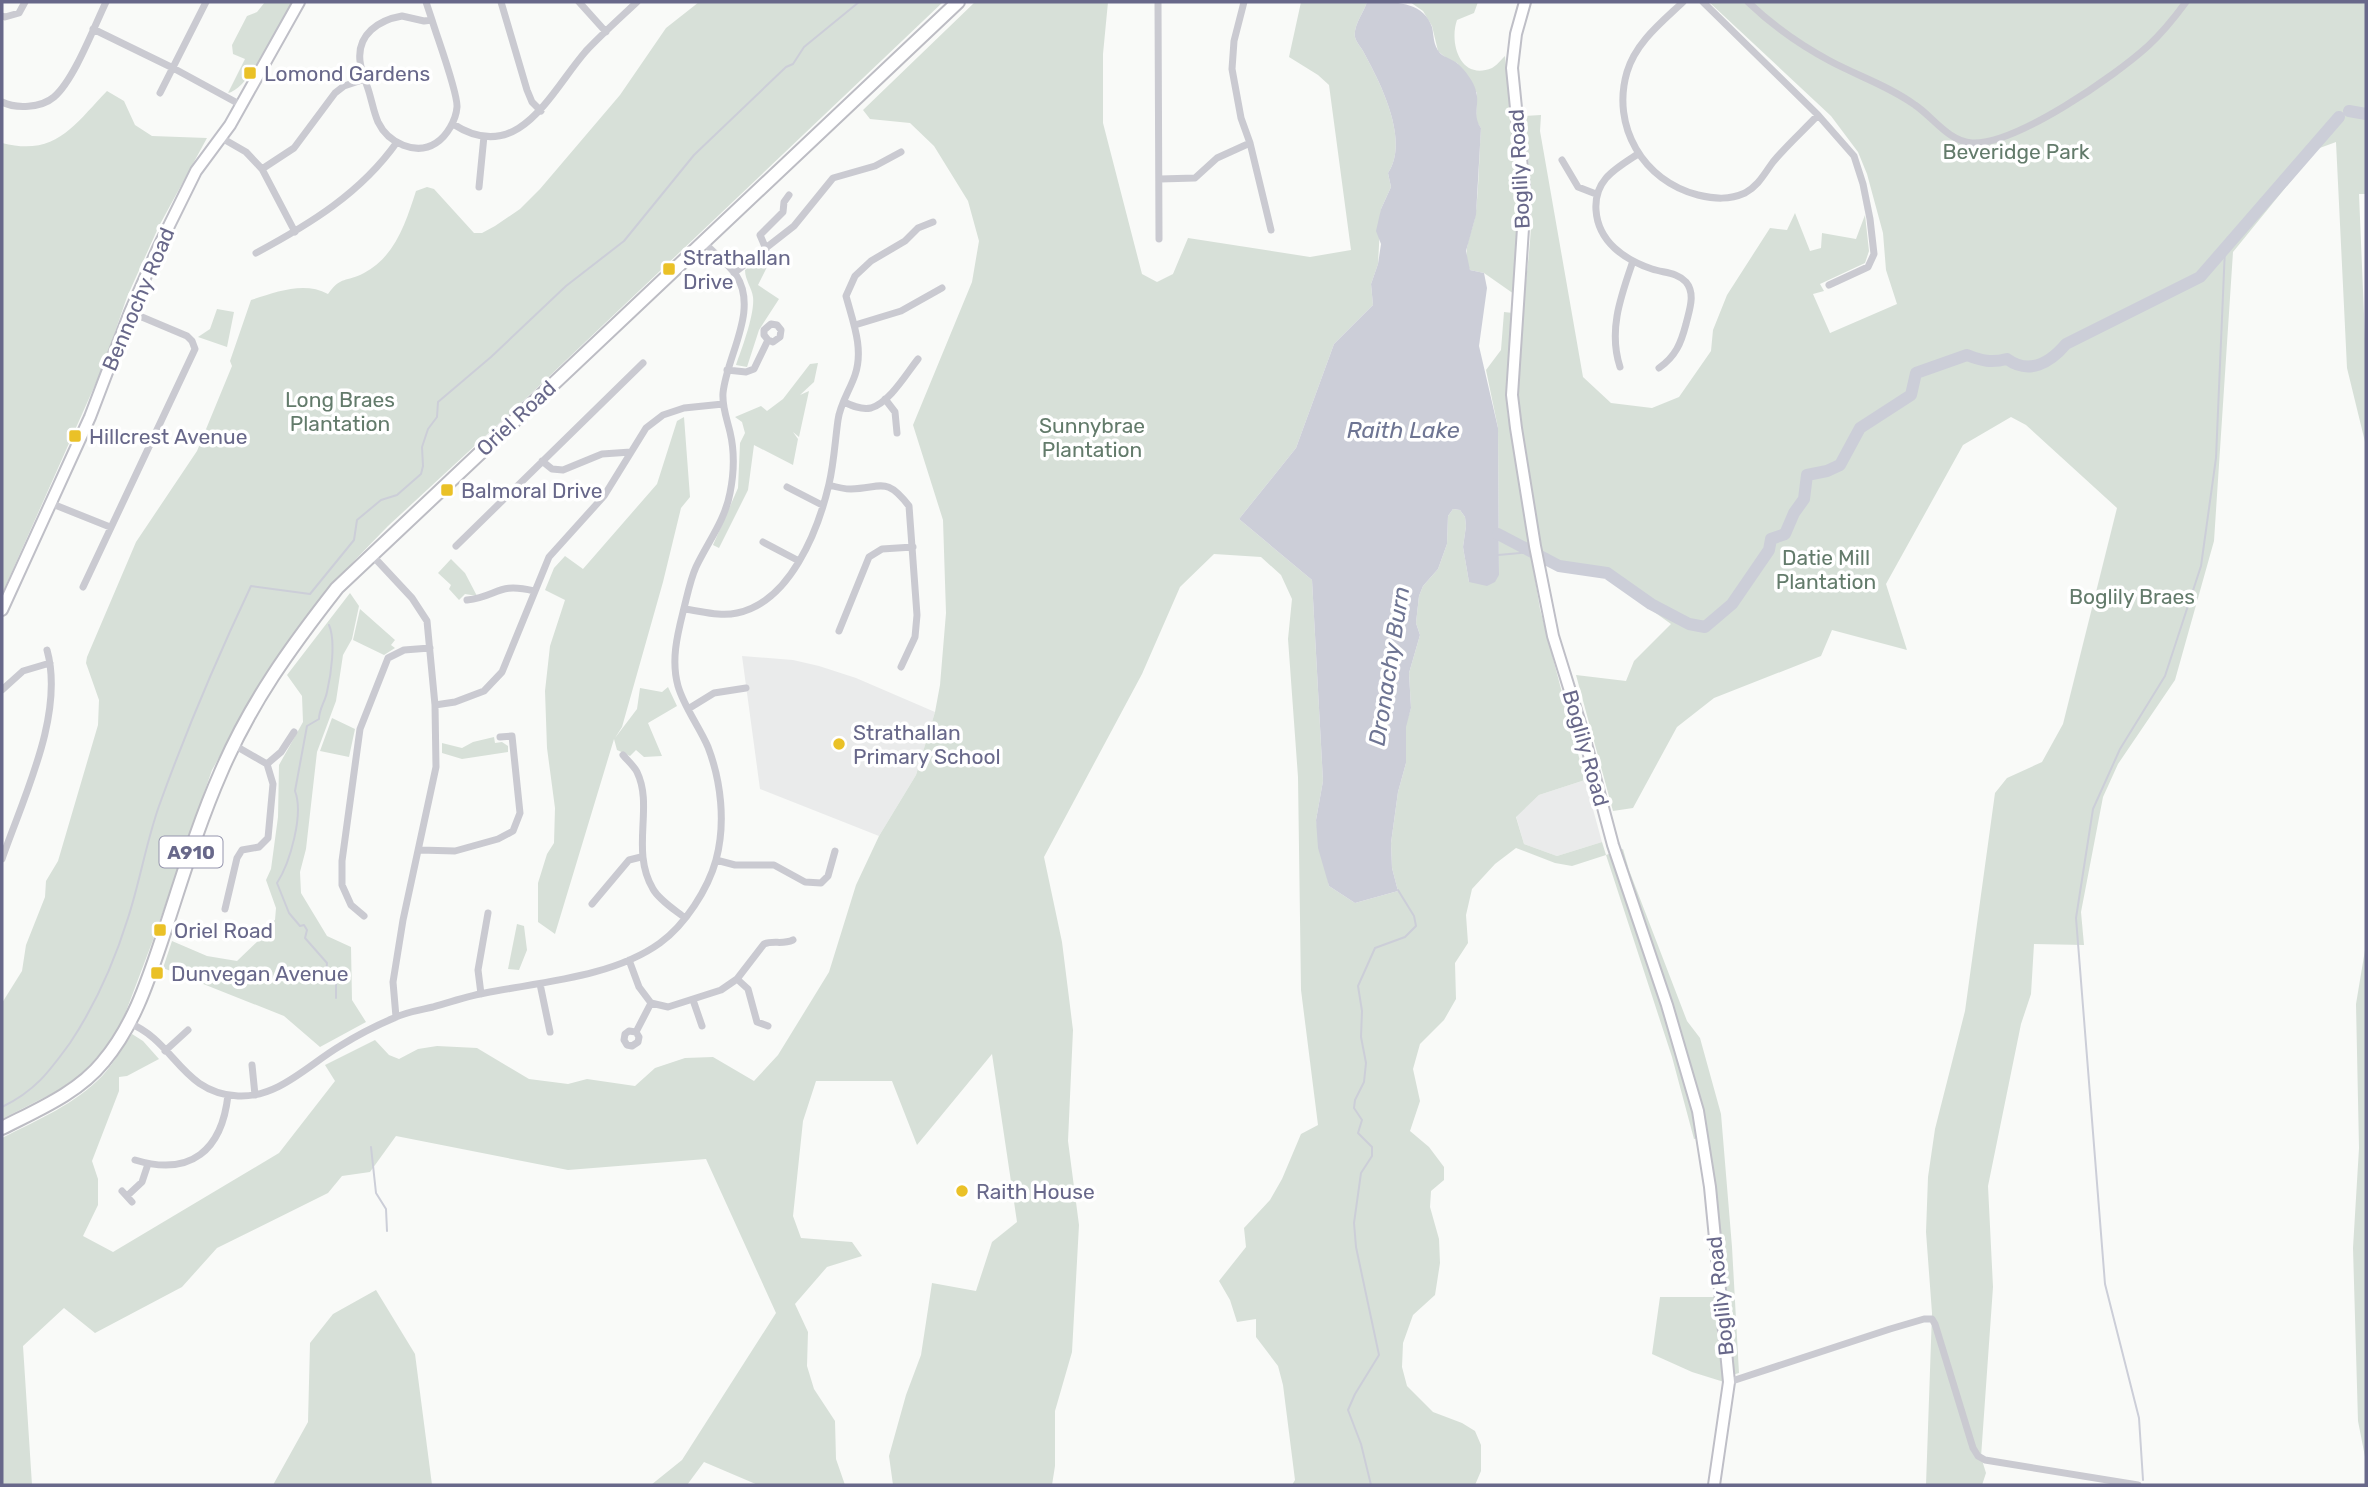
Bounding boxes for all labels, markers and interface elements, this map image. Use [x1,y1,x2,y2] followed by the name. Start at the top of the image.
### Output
[264,61,430,86] place label: Lomond Gardens
[242,65,258,81] marker: Lomond Gardens
[1503,108,1535,230] street label: Boglily Road
[1942,139,2090,164] park label: Beveridge Park
[97,224,179,374] street label: Bennochy Road
[683,245,791,294] place label: Strathallan Drive
[661,261,677,277] marker: Strathallan Drive
[471,375,561,461] street label: Oriel Road
[285,387,395,436] park label: Long Braes Plantation
[1039,413,1145,462] park label: Sunnybrae Plantation
[1346,416,1460,444] water label: Raith Lake
[89,424,247,449] place label: Hillcrest Avenue
[67,428,83,444] marker: Hillcrest Avenue
[461,478,603,503] place label: Balmoral Drive
[439,482,455,498] marker: Balmoral Drive
[1776,545,1876,594] park label: Datie Mill Plantation
[1363,584,1415,748] water label: Dronachy Burn
[2069,584,2195,609] park label: Boglily Braes
[1557,687,1615,809] street label: Boglily Road
[853,720,1001,769] place label: Strathallan Primary School
[831,736,847,752] marker: Strathallan Primary School
[160,836,222,867] road number: A910
[174,918,273,943] place label: Oriel Road
[152,922,168,938] marker: Oriel Road
[171,961,349,986] place label: Dunvegan Avenue
[149,965,165,981] marker: Dunvegan Avenue
[976,1179,1095,1204] place label: Raith House
[954,1183,970,1199] marker: Raith House
[1701,1235,1739,1357] street label: Boglily Road

